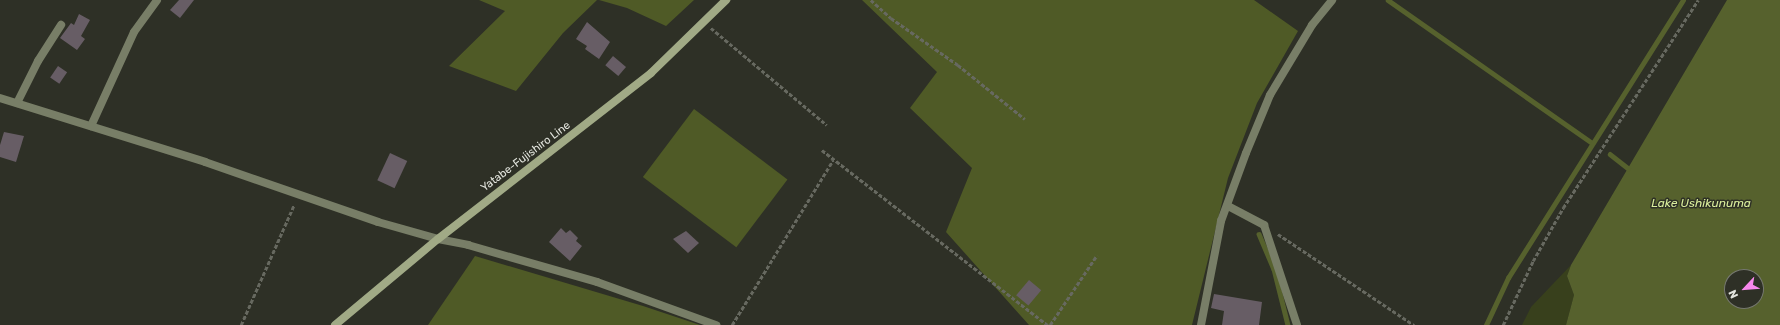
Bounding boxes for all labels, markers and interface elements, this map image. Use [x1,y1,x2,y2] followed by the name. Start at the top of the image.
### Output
[479,119,573,195] street label: Yatabe-Fujishiro Line
[1651,197,1751,211] water label: Lake Ushikunuma
[1724,269,1764,309] north arrow
[1726,288,1741,300] text: N

